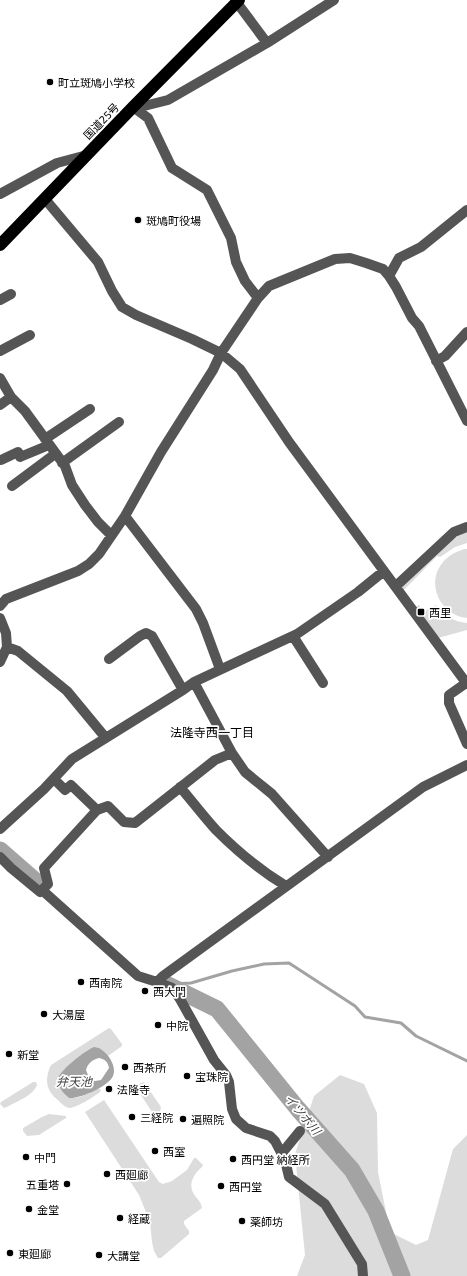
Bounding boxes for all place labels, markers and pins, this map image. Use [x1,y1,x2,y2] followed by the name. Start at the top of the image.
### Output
[58,76,135,89] place label: 町立斑鳩小学校
[45,77,55,87] marker: 町立斑鳩小学校
[146,214,201,227] place label: 斑鳩町役場
[133,215,143,225] marker: 斑鳩町役場
[429,606,451,619] place label: 西里
[416,607,426,617] marker: 西里
[89,976,122,989] place label: 西南院
[76,977,86,987] marker: 西南院
[153,985,186,998] place label: 西大門
[140,986,150,996] marker: 西大門
[52,1008,85,1021] place label: 大湯屋
[39,1009,49,1019] marker: 大湯屋
[166,1019,188,1032] place label: 中院
[153,1020,163,1030] marker: 中院
[17,1048,39,1061] place label: 新堂
[4,1049,14,1059] marker: 新堂
[133,1061,167,1074] place label: 西茶所
[120,1062,130,1072] marker: 西茶所
[195,1070,228,1083] place label: 宝珠院
[182,1071,192,1081] marker: 宝珠院
[117,1083,150,1096] place label: 法隆寺
[104,1084,114,1094] marker: 法隆寺
[140,1111,173,1124] place label: 三経院
[127,1112,137,1122] marker: 三経院
[191,1113,224,1126] place label: 遍照院
[178,1114,188,1124] marker: 遍照院
[163,1145,185,1158] place label: 西室
[150,1146,160,1156] marker: 西室
[34,1151,56,1164] place label: 中門
[21,1152,31,1162] marker: 中門
[241,1153,310,1166] place label: 西円堂 納経所
[228,1154,238,1164] marker: 西円堂 納経所
[115,1168,148,1181] place label: 西廻廊
[102,1169,112,1179] marker: 西廻廊
[26,1178,59,1191] place label: 五重塔
[62,1179,72,1189] marker: 五重塔
[229,1180,262,1193] place label: 西円堂
[216,1181,226,1191] marker: 西円堂
[37,1203,59,1216] place label: 金堂
[24,1204,34,1214] marker: 金堂
[128,1212,150,1225] place label: 経蔵
[115,1213,125,1223] marker: 経蔵
[250,1215,283,1228] place label: 薬師坊
[237,1216,247,1226] marker: 薬師坊
[18,1247,51,1260] place label: 東廻廊
[5,1248,15,1258] marker: 東廻廊
[107,1249,140,1262] place label: 大講堂
[94,1250,104,1260] marker: 大講堂

